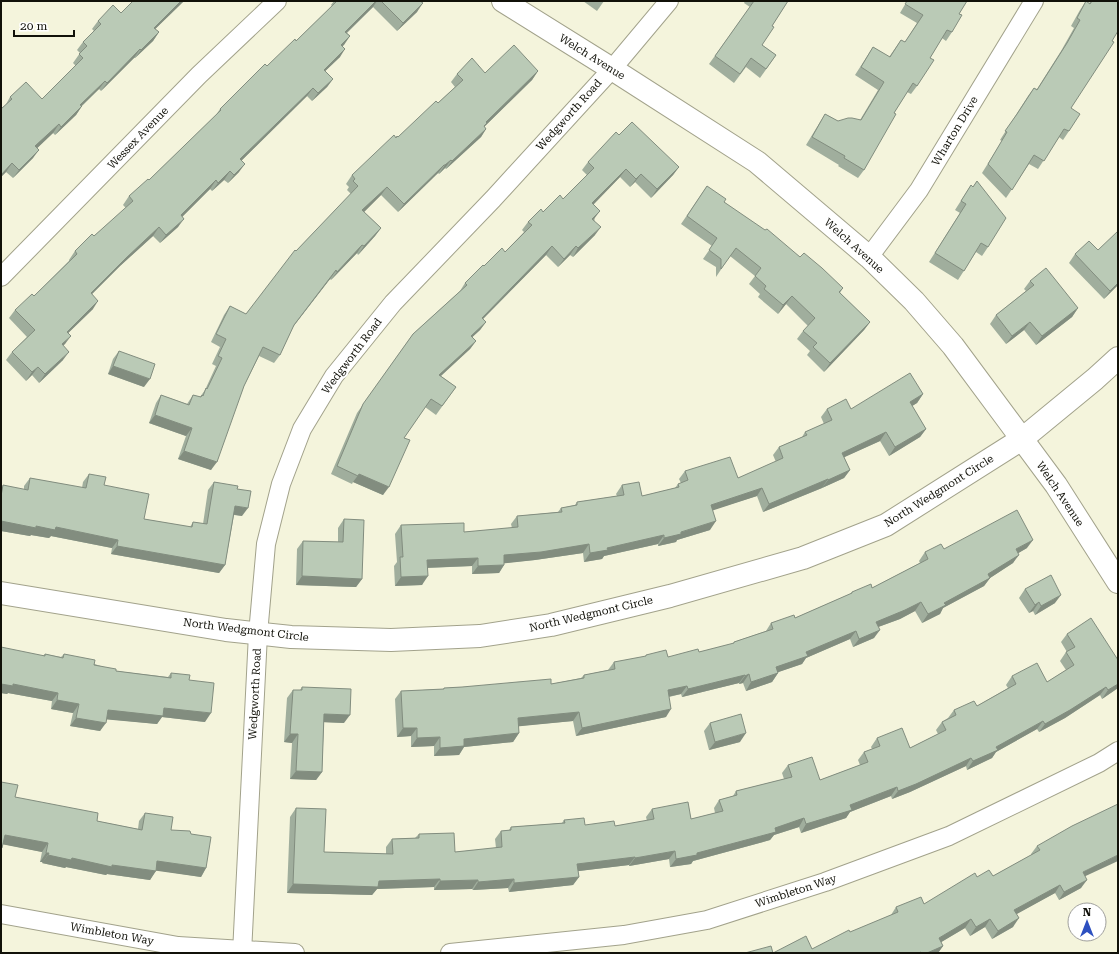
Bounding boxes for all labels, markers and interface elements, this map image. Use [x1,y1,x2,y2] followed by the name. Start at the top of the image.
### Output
[14,12,74,38] scale bar
[20,19,47,33] text: 20 m
[557,31,627,83] street label: Welch Avenue
[534,77,604,153] street label: Wedgworth Road
[929,94,981,168] street label: Wharton Drive
[105,104,171,172] street label: Wessex Avenue
[822,216,886,276] street label: Welch Avenue
[319,316,385,396] street label: Wedgworth Road
[882,452,996,530] street label: North Wedgmont Circle
[1033,459,1087,529] street label: Welch Avenue
[528,593,654,635] street label: North Wedgmont Circle
[182,616,310,644] street label: North Wedgmont Circle
[246,648,264,740] street label: Wedgworth Road
[754,872,839,910] street label: Wimbleton Way
[1067,902,1107,942] north arrow
[1083,906,1092,919] text: N
[69,920,155,948] street label: Wimbleton Way

